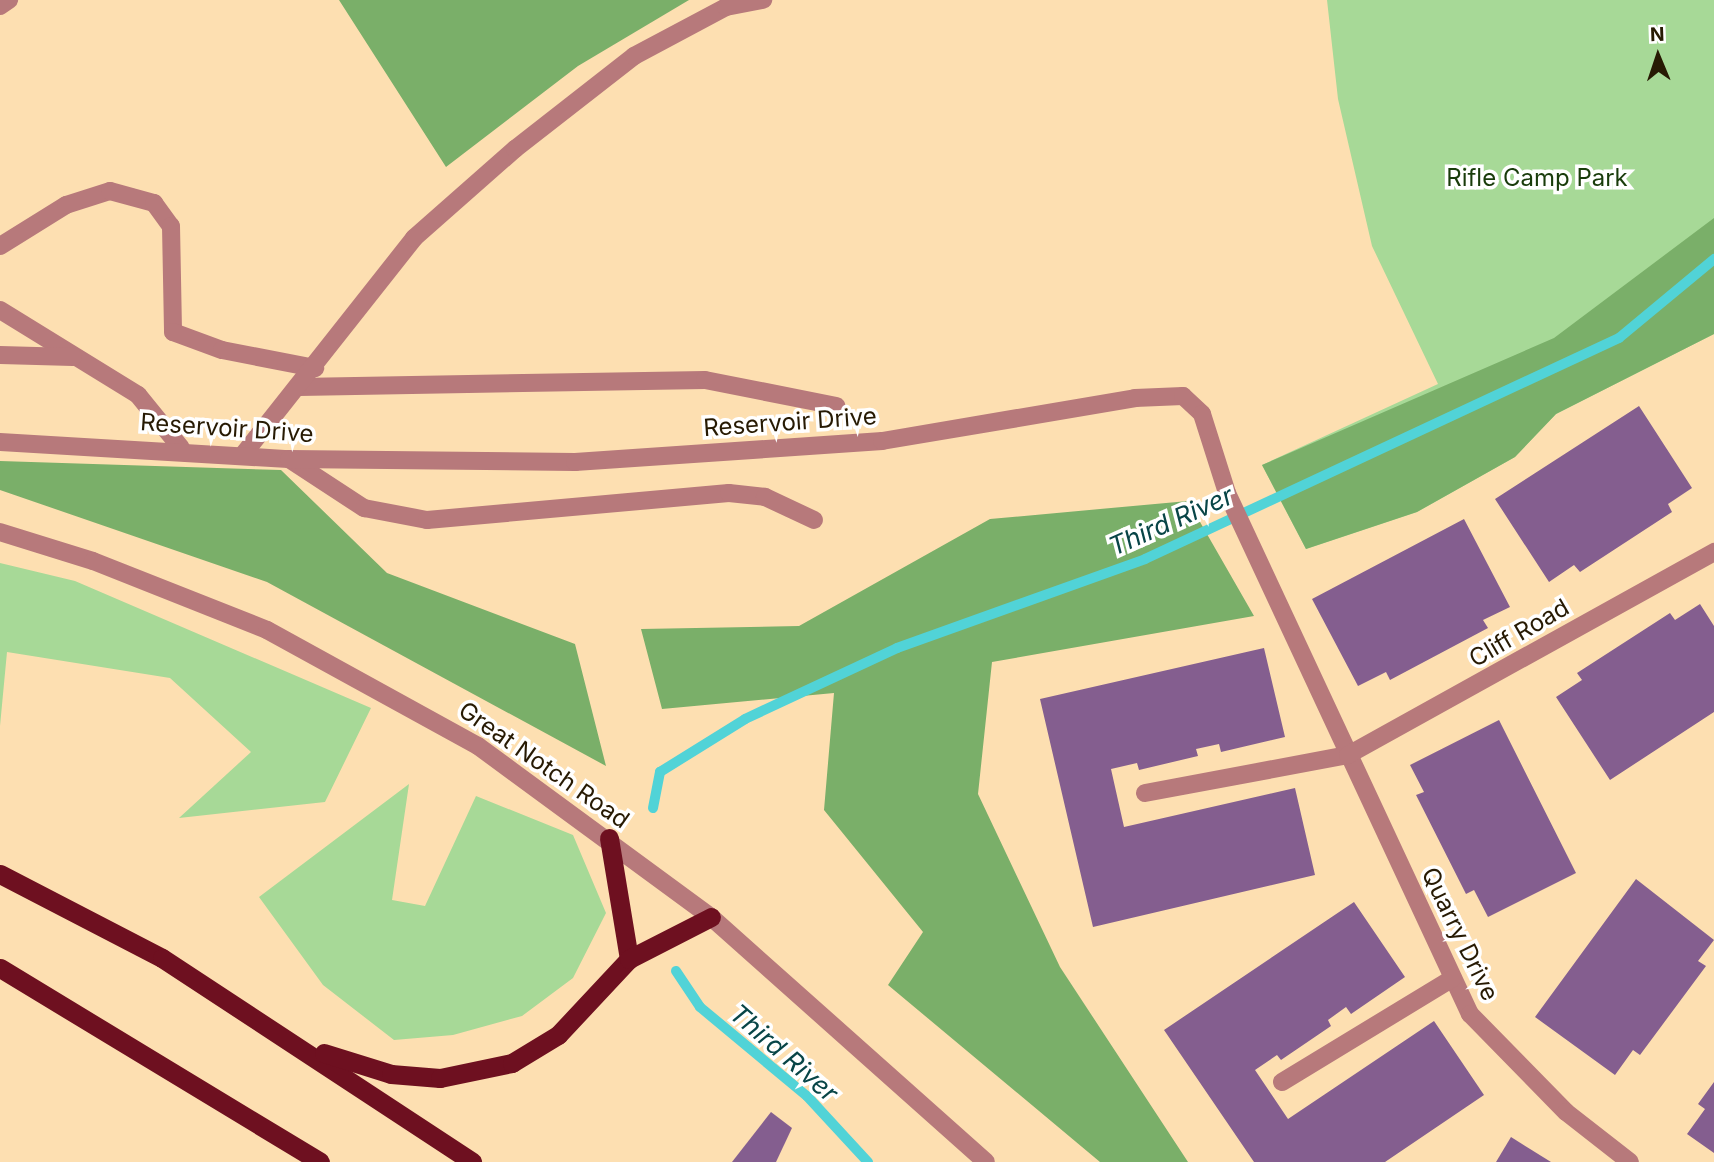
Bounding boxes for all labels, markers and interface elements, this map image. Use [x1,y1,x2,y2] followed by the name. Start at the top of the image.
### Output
[1623,21,1693,91] north arrow
[1650,23,1665,46] text: N
[1446,164,1628,192] park label: Rifle Camp Park
[702,402,878,442] street label: Reservoir Drive
[139,408,315,448] street label: Reservoir Drive
[1104,480,1238,562] water label: Third River
[1464,593,1574,673] street label: Cliff Road
[453,695,635,835] street label: Great Notch Road
[1415,863,1505,1005] street label: Quarry Drive
[724,998,844,1108] water label: Third River

